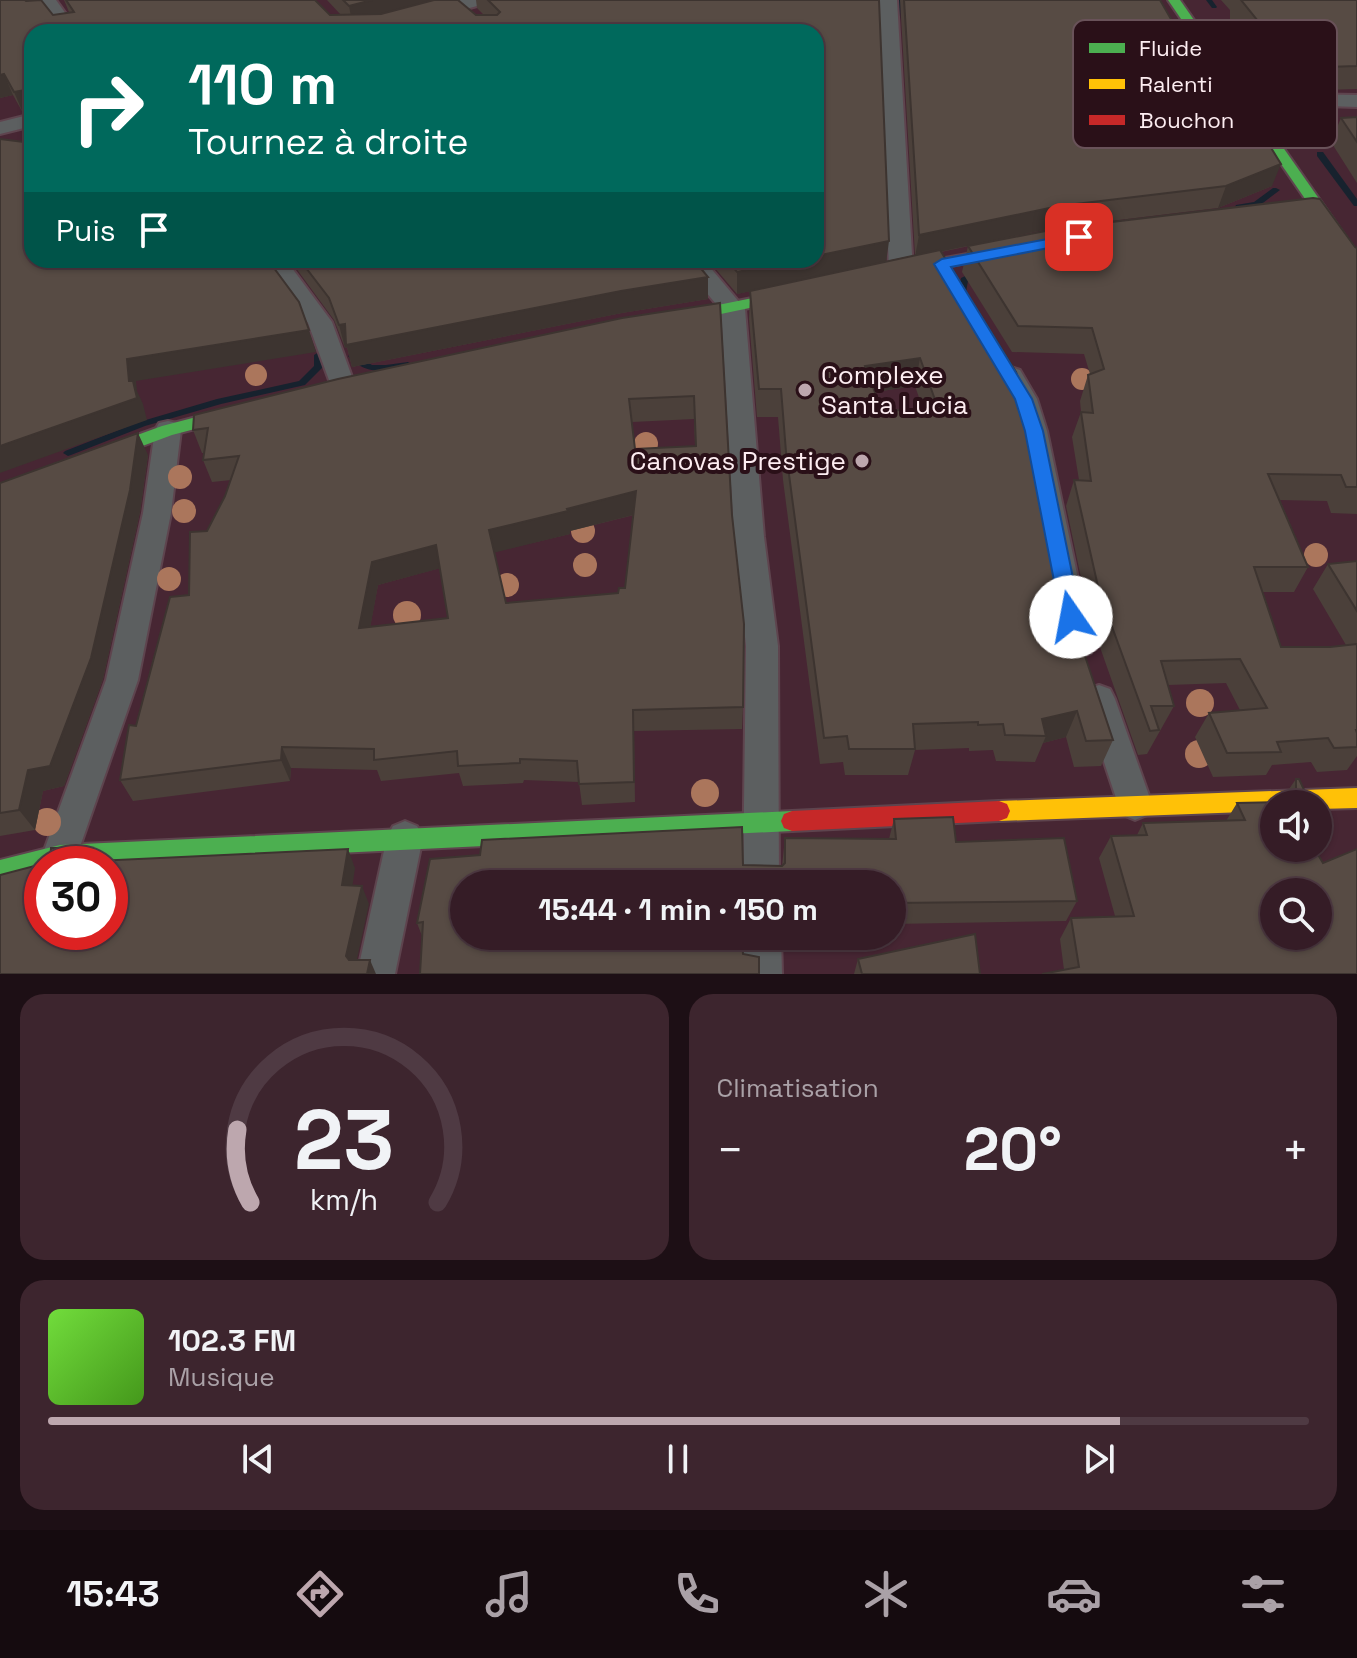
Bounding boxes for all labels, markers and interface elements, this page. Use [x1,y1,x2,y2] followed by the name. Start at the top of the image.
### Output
[1073,20,1337,148] legend
[1139,34,1202,62] text: Fluide
[188,49,337,120] text: 110 m
[56,56,160,160] icon: right
[1139,70,1213,98] text: Ralenti
[1139,106,1234,134] text: Bouchon
[188,119,469,165] text: Tournez à droite
[1045,203,1113,271] pin
[132,208,176,252] icon: arrive
[56,211,116,250] text: Puis
[1057,215,1101,259] icon: arrive
[821,358,968,422] place label: Complexe Santa Lucia
[796,381,814,399] marker: Complexe Santa Lucia
[630,444,846,478] place label: Canovas Prestige
[853,452,871,470] marker: Canovas Prestige
[1029,575,1113,659] position arrow
[1260,790,1332,950] map controls
[1260,790,1332,862] button: sound
[24,846,128,950] speed limit sign: 30
[1260,878,1332,950] button: search
[538,890,818,929] text: 15:44 · 1 min · 150 m
[717,1071,879,1105] text: Climatisation
[294,1087,394,1193] text: 23
[964,1111,1062,1188] text: 20°
[717,1122,744,1178] text: −
[1282,1122,1309,1178] text: +
[310,1182,378,1218] text: km/h
[168,1321,296,1360] text: 102.3 FM
[168,1360,275,1394] text: Musique
[236,1437,280,1481] icon: previous
[656,1437,700,1481] icon: pause
[1077,1437,1121,1481] icon: next
[292,1566,348,1622] icon: directions
[481,1566,537,1622] icon: music
[669,1566,725,1622] icon: phone
[858,1566,914,1622] icon: climate
[1046,1566,1102,1622] icon: car
[1235,1566,1291,1622] icon: filters
[66,1571,160,1617] text: 15:43

